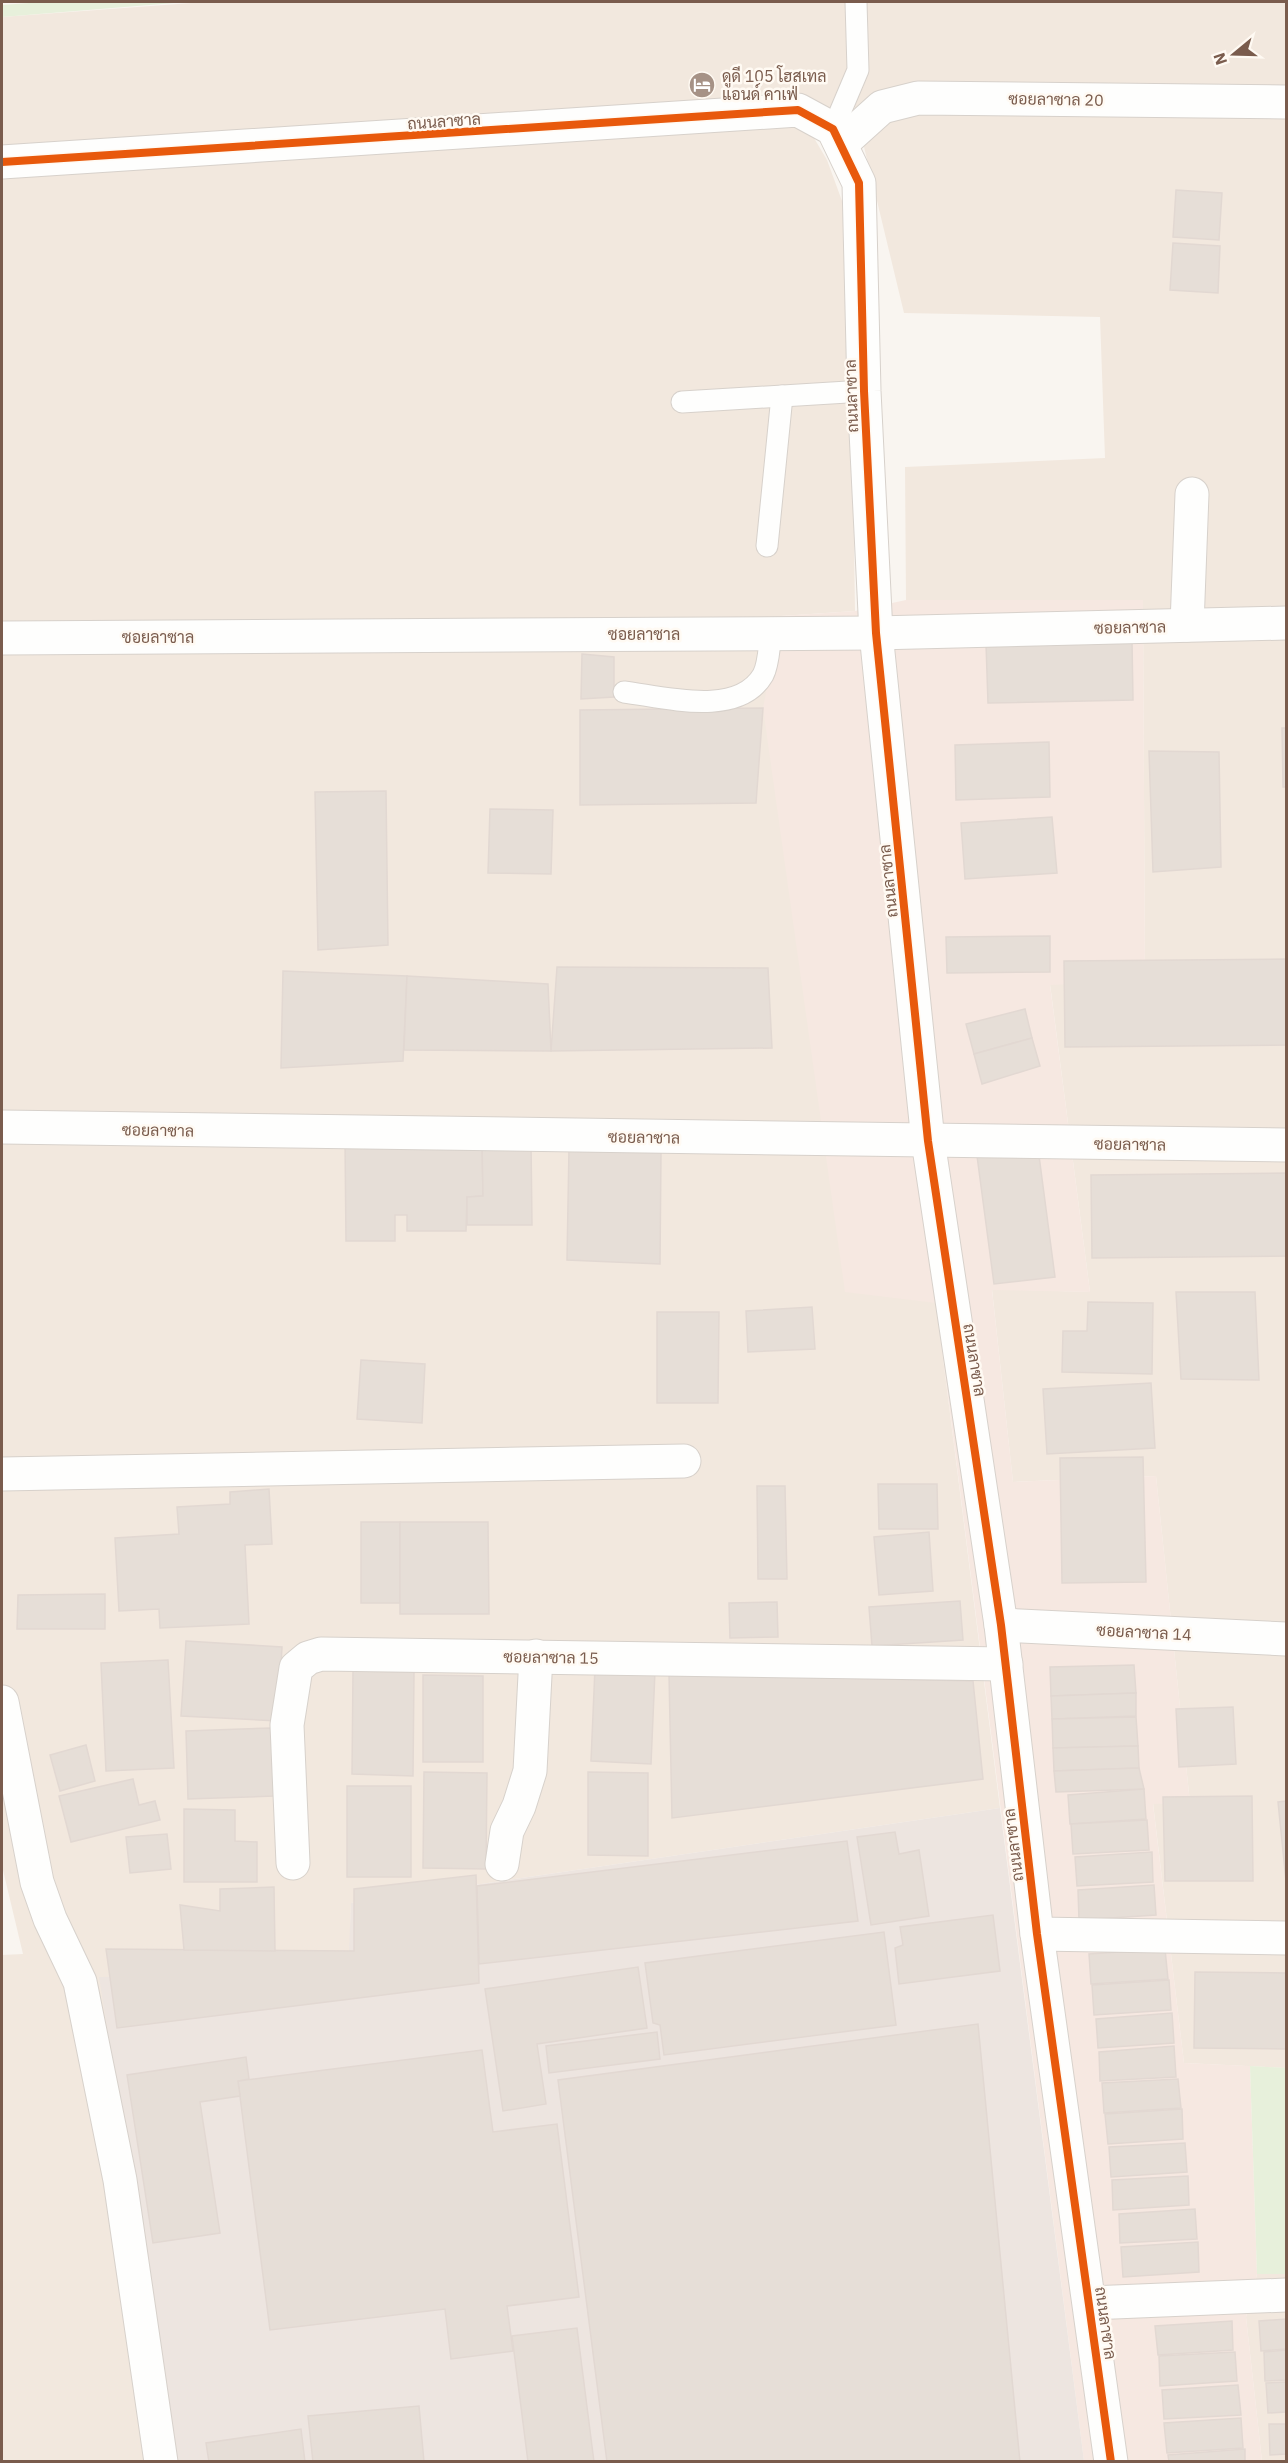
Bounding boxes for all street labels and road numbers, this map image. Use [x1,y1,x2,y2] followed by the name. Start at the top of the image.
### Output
[1008,88,1104,110] street label: ซอยลาซาล 20
[407,108,481,134] street label: ถนนลาซาล
[840,359,862,433] street label: ถนนลาซาล
[1094,616,1166,638] street label: ซอยลาซาล
[608,624,680,644] street label: ซอยลาซาล
[122,627,194,647] street label: ซอยลาซาล
[874,843,902,919] street label: ถนนลาซาล
[122,1119,194,1141] street label: ซอยลาซาล
[608,1126,680,1148] street label: ซอยลาซาล
[1094,1133,1166,1155] street label: ซอยลาซาล
[959,1322,991,1398] street label: ถนนลาซาล
[1096,1620,1192,1644] street label: ซอยลาซาล 14
[503,1646,599,1668] street label: ซอยลาซาล 15
[999,1807,1027,1883] street label: ถนนลาซาล
[1091,2285,1121,2361] street label: ถนนลาซาล

